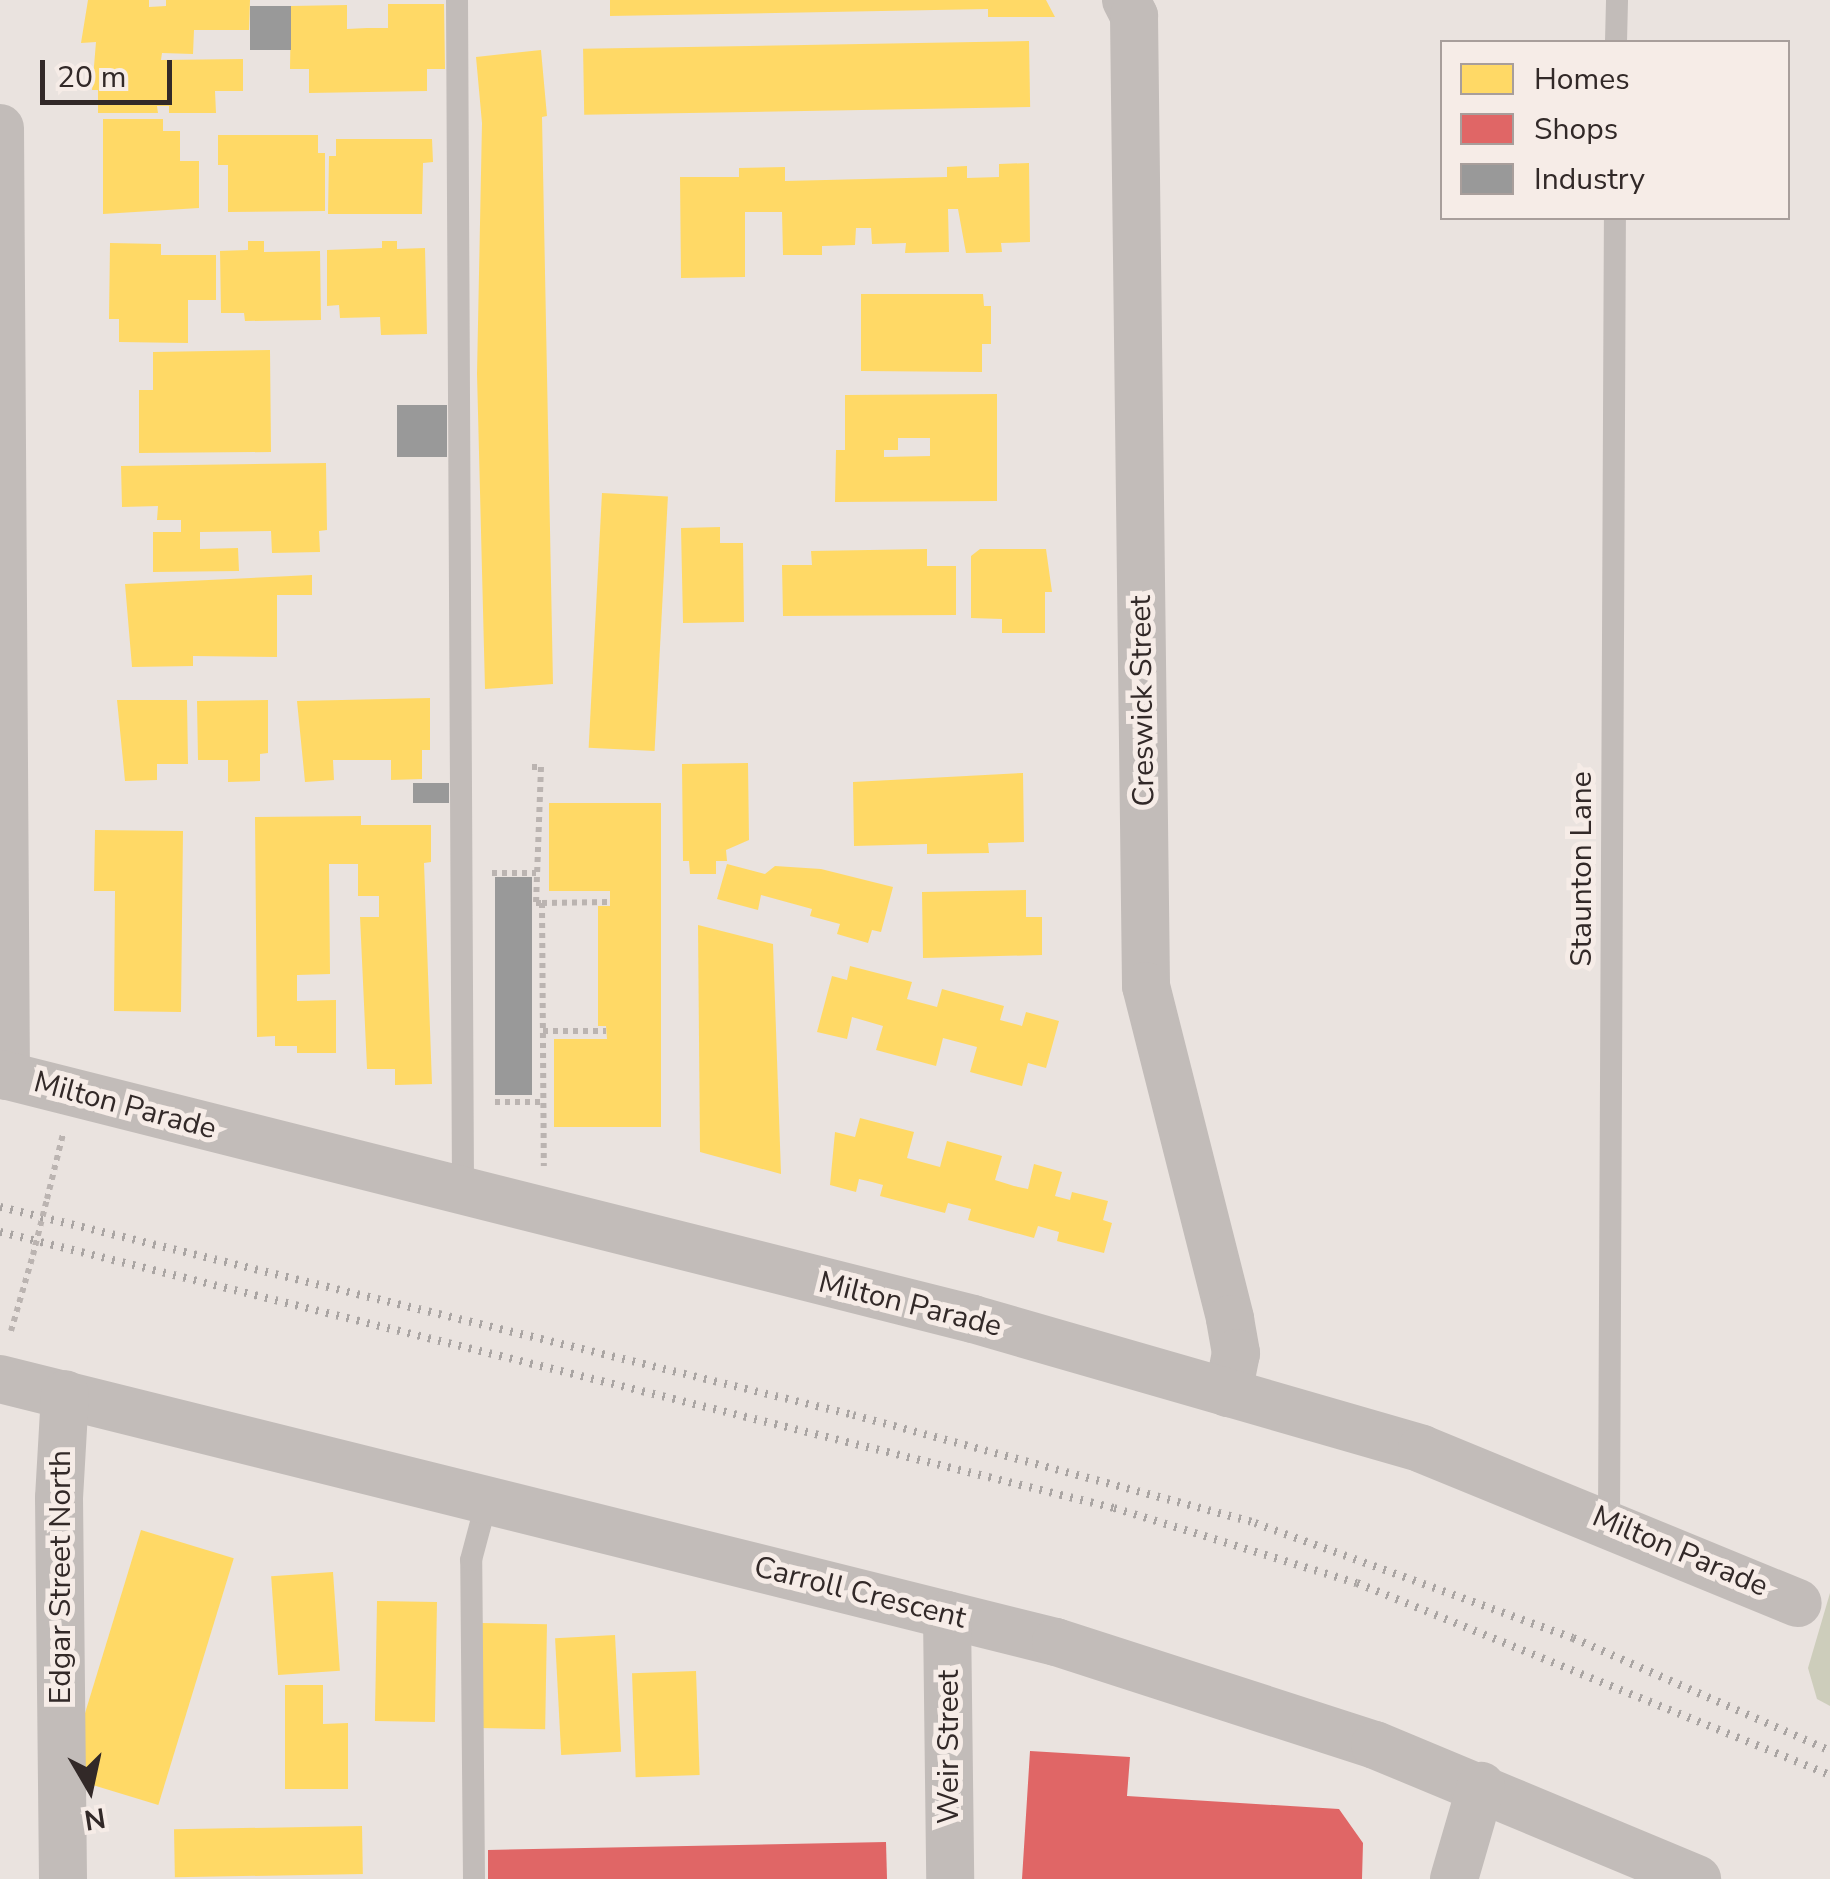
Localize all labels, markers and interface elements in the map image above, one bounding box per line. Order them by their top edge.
scale bar [45,40,178,102]
legend [1440,40,1790,220]
text: 20 m [57,57,126,98]
text: Homes [1534,59,1630,100]
text: Shops [1534,109,1618,150]
text: Industry [1534,159,1645,200]
street label: Creswick Street [1123,595,1163,807]
street label: Staunton Lane [1564,771,1600,967]
street label: Milton Parade [30,1064,220,1148]
street label: Milton Parade [815,1265,1005,1345]
street label: Edgar Street North [43,1450,79,1704]
street label: Milton Parade [1587,1499,1773,1605]
street label: Carroll Crescent [750,1549,970,1637]
street label: Weir Street [931,1670,967,1824]
north arrow [40,1739,140,1839]
text: N [81,1798,108,1839]

